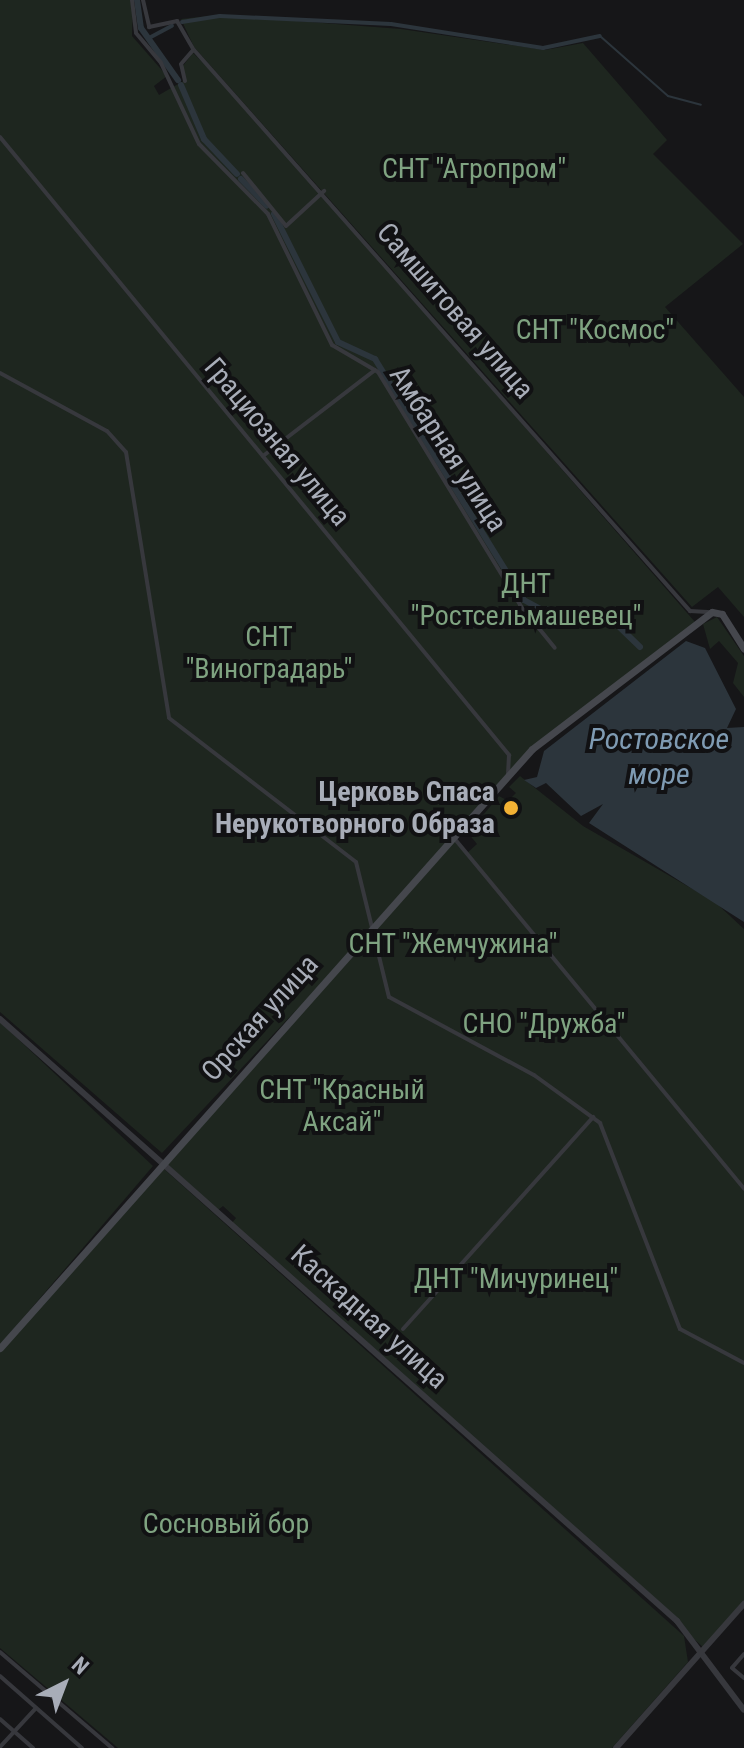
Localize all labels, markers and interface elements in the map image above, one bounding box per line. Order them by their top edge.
park label: СНТ "Агропром" [382,152,566,186]
street label: Самшитовая улица [370,216,540,406]
park label: СНТ "Космос" [515,313,675,347]
street label: Грациозная улица [197,351,357,533]
street label: Амбарная улица [382,360,514,538]
park label: ДНТ "Ростсельмашевец" [410,567,642,633]
park label: СНТ "Виноградарь" [185,620,353,686]
water label: Ростовское море [589,721,729,792]
place label: Церковь Спаса Нерукотворного Образа [215,775,495,841]
marker: Церковь Спаса Нерукотворного Образа [502,799,520,817]
park label: СНТ "Жемчужина" [348,927,558,961]
street label: Орская улица [195,948,325,1088]
park label: СНО "Дружба" [463,1007,625,1041]
park label: СНТ "Красный Аксай" [259,1073,425,1139]
street label: Каскадная улица [284,1238,454,1396]
park label: ДНТ "Мичуринец" [413,1262,619,1296]
park label: Сосновый бор [143,1507,309,1541]
north arrow [24,1644,104,1724]
text: N [67,1652,94,1680]

